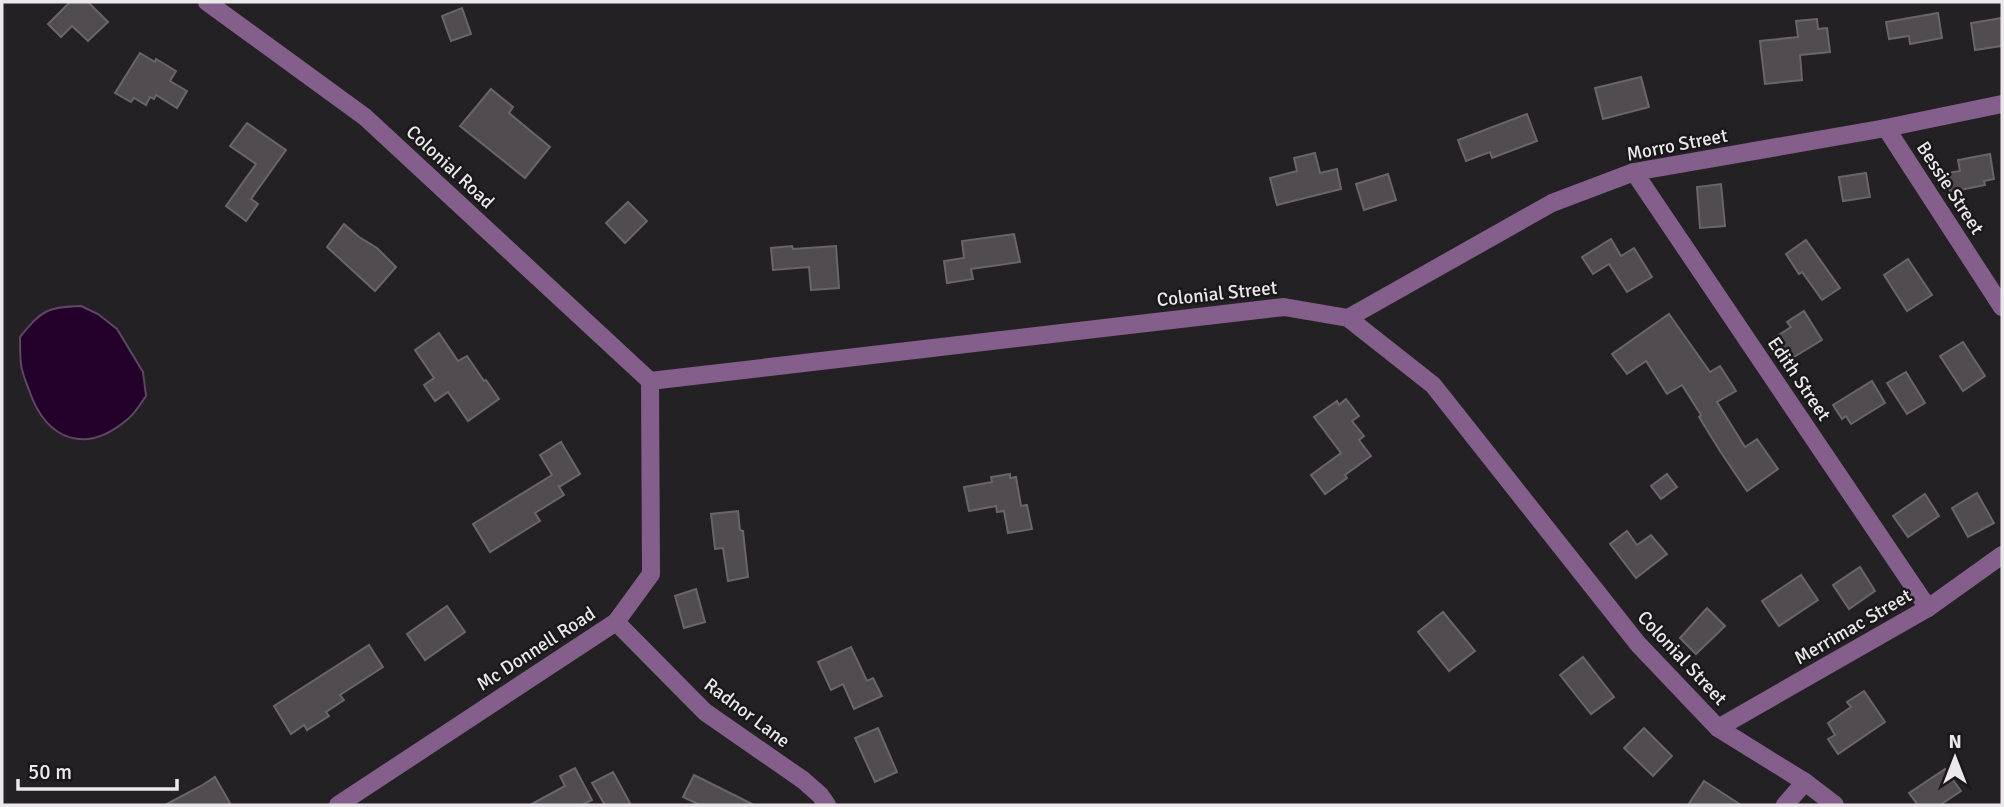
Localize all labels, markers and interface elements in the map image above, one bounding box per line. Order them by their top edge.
street label: Colonial Road [401,120,499,214]
street label: Morro Street [1624,123,1730,167]
street label: Bessie Street [1911,137,1989,239]
street label: Colonial Street [1156,276,1279,312]
street label: Edith Street [1762,332,1836,426]
street label: Merrimac Street [1790,584,1916,670]
street label: Mc Donnell Road [472,602,600,696]
street label: Colonial Street [1632,606,1732,711]
street label: Radnor Lane [699,673,795,753]
north arrow [1920,723,1990,793]
text: N [1948,730,1962,754]
scale bar [18,748,177,792]
text: 50 m [28,759,72,785]

